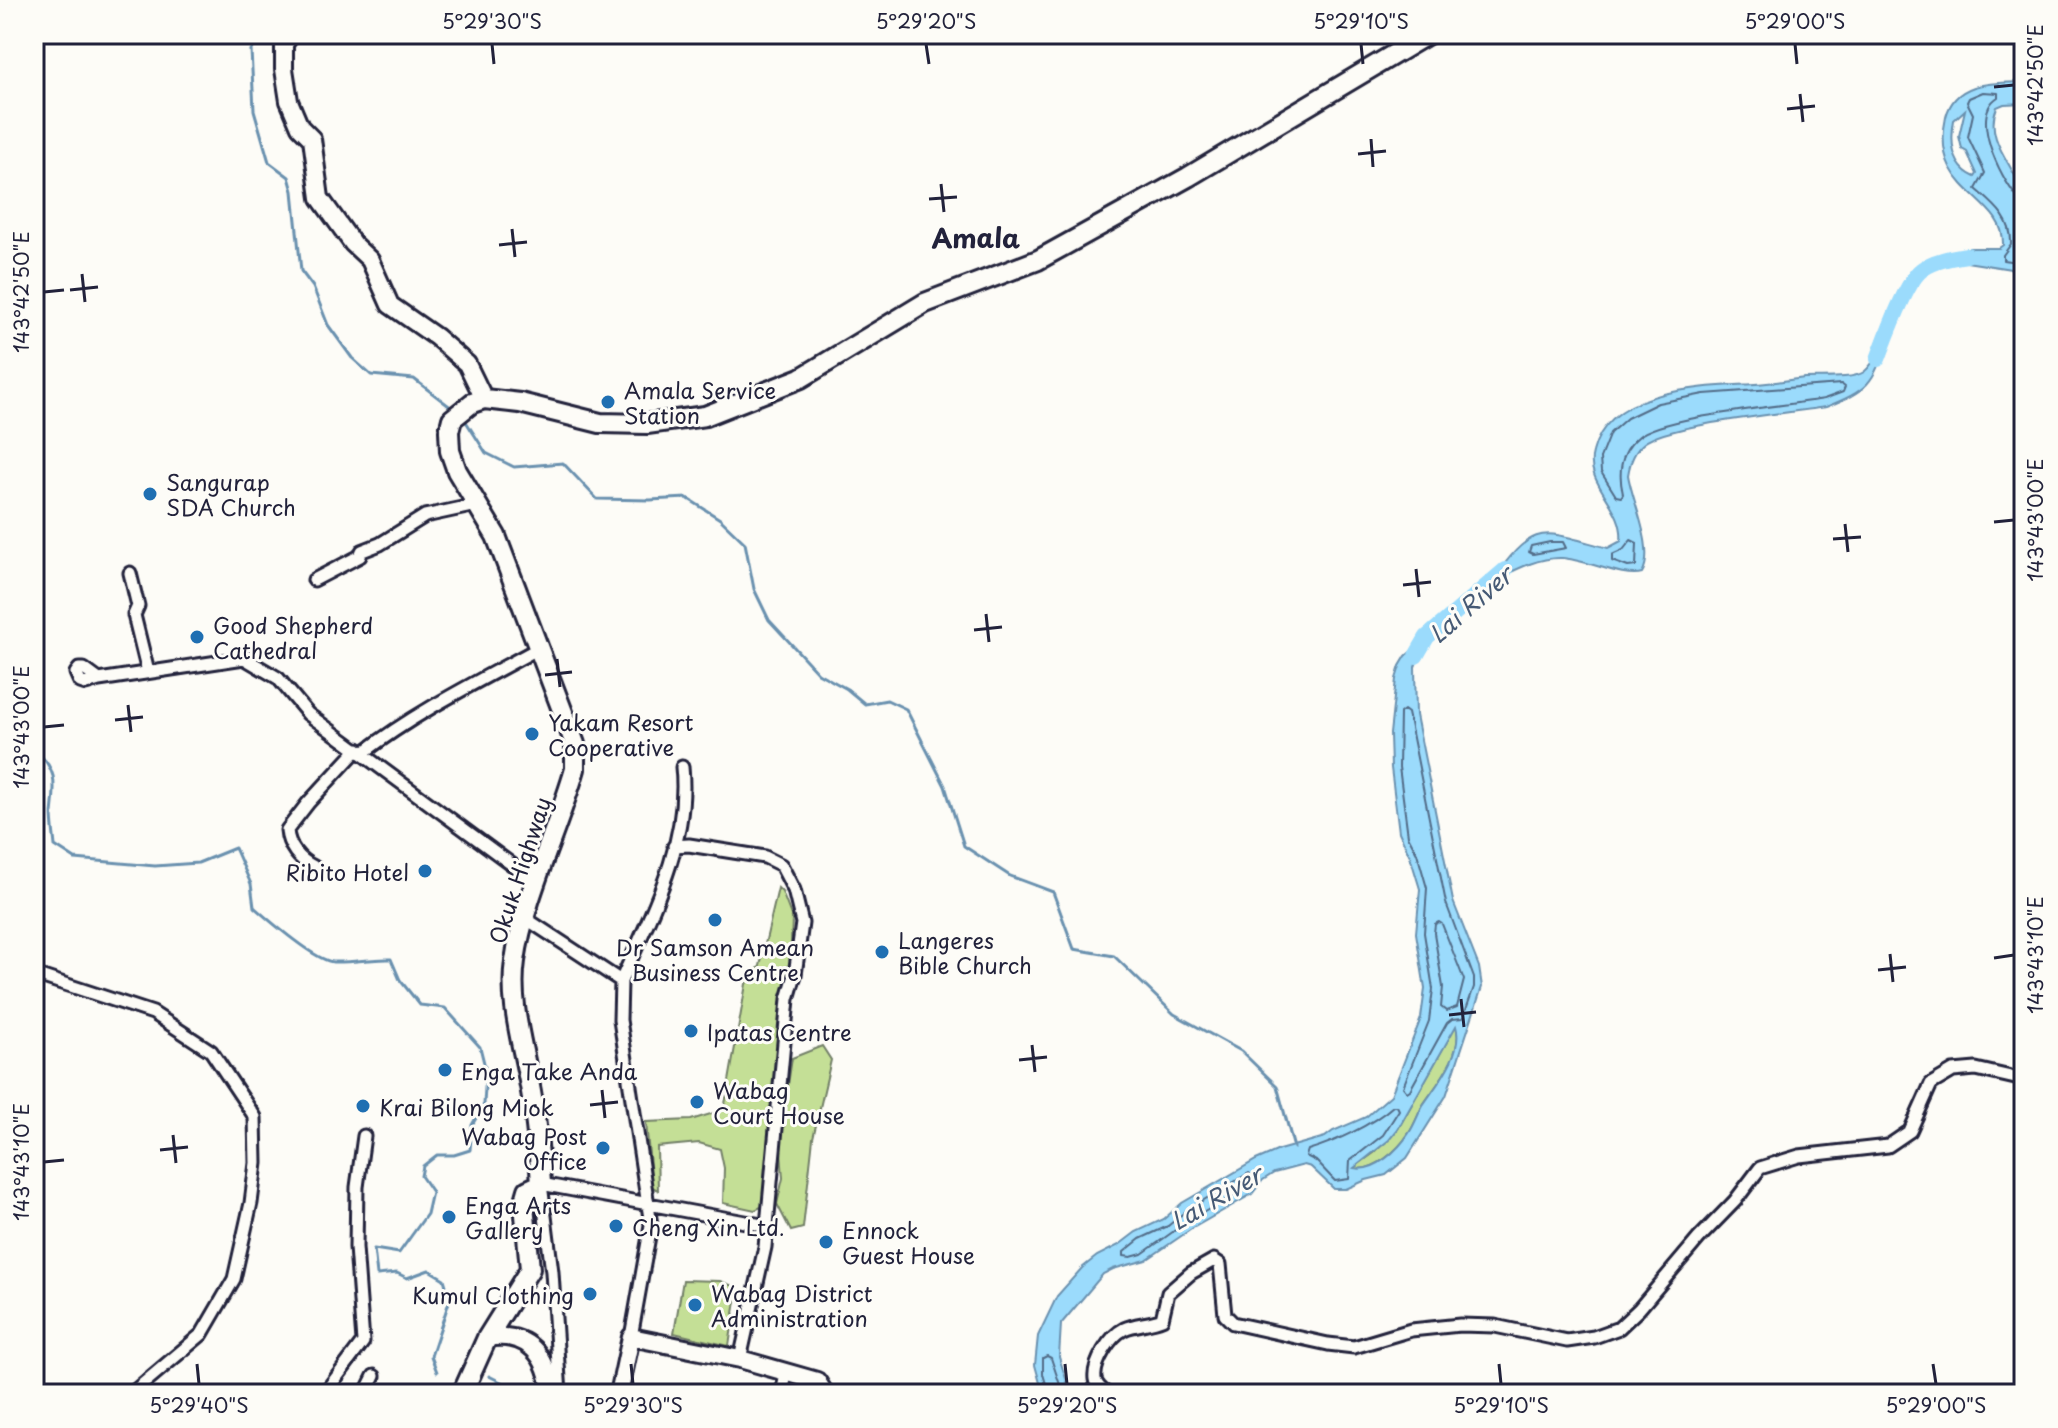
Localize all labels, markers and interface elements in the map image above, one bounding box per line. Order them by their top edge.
text: 5°29'30"S [442,6,542,36]
text: 5°29'20"S [876,6,976,36]
text: 5°29'10"S [1313,6,1409,36]
text: 5°29'00"S [1744,6,1846,36]
text: 143°42'50"E [2020,24,2050,146]
district label: Amala [932,218,1020,257]
text: 143°42'50"E [6,231,36,353]
place label: Amala Service Station [624,373,776,431]
marker: Amala Service Station [599,393,617,411]
text: 143°43'00"E [2020,458,2050,582]
place label: Sangurap SDA Church [166,465,296,523]
marker: Sangurap SDA Church [141,485,159,503]
water label: Lai River [1420,555,1522,651]
place label: Good Shepherd Cathedral [213,608,373,666]
marker: Good Shepherd Cathedral [188,628,206,646]
text: 143°43'00"E [6,665,36,789]
place label: Yakam Resort Cooperative [548,705,693,763]
marker: Yakam Resort Cooperative [523,725,541,743]
street label: Okuk Highway [480,792,558,948]
place label: Ribito Hotel [285,855,409,888]
marker: Ribito Hotel [416,862,434,880]
text: 143°43'10"E [2020,896,2050,1014]
marker: Dr Samson Amean Business Centre [706,911,724,929]
place label: Langeres Bible Church [898,923,1032,981]
place label: Dr Samson Amean Business Centre [616,930,814,988]
marker: Langeres Bible Church [873,943,891,961]
place label: Ipatas Centre [707,1015,852,1048]
marker: Ipatas Centre [682,1022,700,1040]
place label: Enga Take Anda [461,1054,638,1087]
marker: Enga Take Anda [436,1061,454,1079]
place label: Wabag Court House [713,1073,845,1131]
place label: Krai Bilong Miok [379,1090,554,1123]
marker: Wabag Court House [688,1093,706,1111]
marker: Krai Bilong Miok [354,1097,372,1115]
text: 143°43'10"E [6,1103,36,1221]
place label: Wabag Post Office [461,1119,587,1177]
marker: Wabag Post Office [594,1139,612,1157]
water label: Lai River [1163,1155,1272,1238]
place label: Enga Arts Gallery [465,1188,571,1246]
marker: Enga Arts Gallery [440,1208,458,1226]
place label: Cheng Xin Ltd. [632,1210,785,1243]
place label: Ennock Guest House [842,1213,975,1271]
marker: Cheng Xin Ltd. [607,1217,625,1235]
marker: Ennock Guest House [817,1233,835,1251]
place label: Wabag District Administration [711,1276,873,1334]
place label: Kumul Clothing [412,1278,574,1311]
marker: Kumul Clothing [581,1285,599,1303]
marker: Wabag District Administration [686,1296,704,1314]
text: 5°29'40"S [149,1390,249,1420]
text: 5°29'30"S [583,1390,683,1420]
text: 5°29'20"S [1017,1390,1117,1420]
text: 5°29'10"S [1453,1390,1549,1420]
text: 5°29'00"S [1885,1390,1987,1420]

